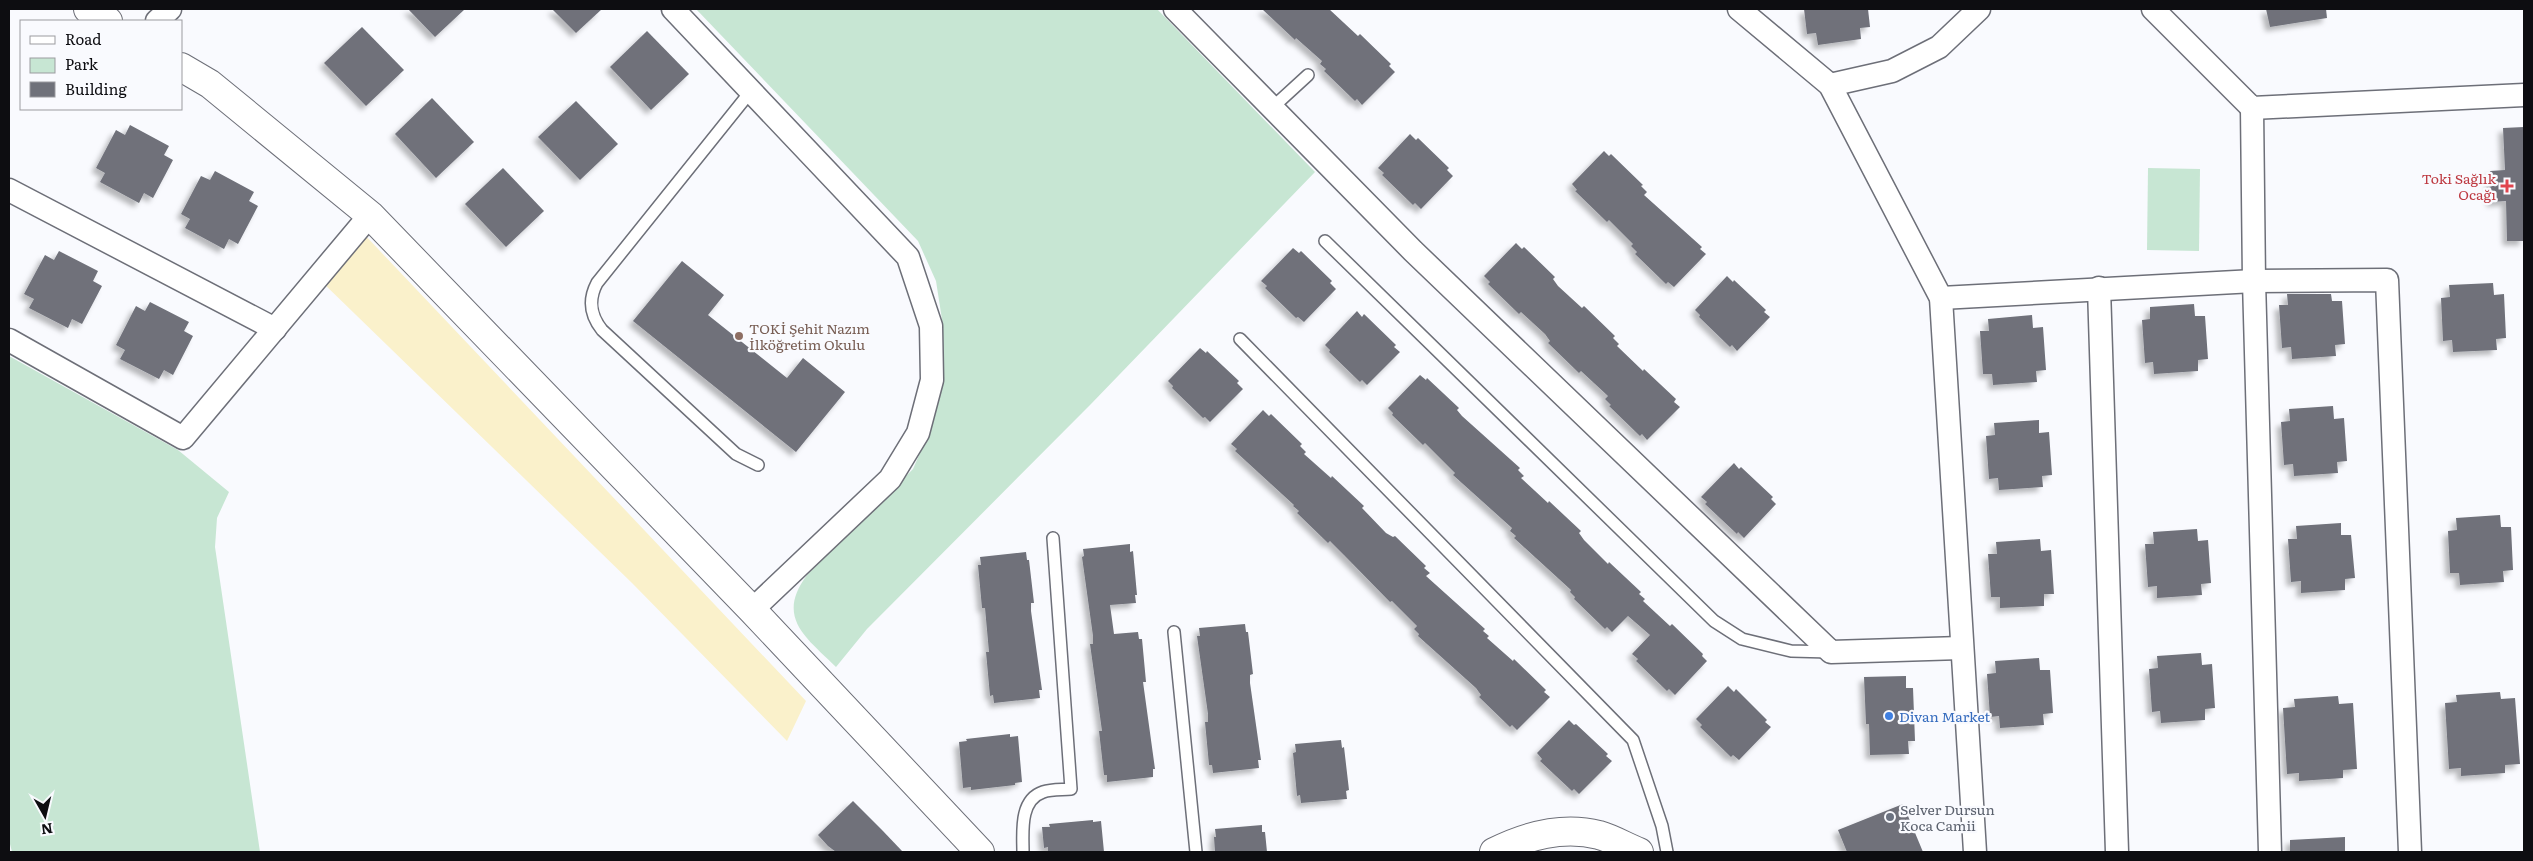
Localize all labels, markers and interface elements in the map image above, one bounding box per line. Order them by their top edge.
legend [20,20,182,110]
text: Road [65,27,101,50]
text: Park [65,52,99,75]
text: Building [65,77,127,100]
place label: Toki Sağlık Ocağı [2421,168,2496,204]
marker: Toki Sağlık Ocağı [2500,179,2514,193]
place label: TOKİ Şehit Nazım İlköğretim Okulu [749,318,870,354]
marker: TOKİ Şehit Nazım İlköğretim Okulu [733,330,745,342]
place label: Divan Market [1899,706,1990,726]
marker: Divan Market [1883,710,1895,722]
north arrow [20,791,70,841]
place label: Selver Dursun Koca Camii [1900,799,1995,835]
marker: Selver Dursun Koca Camii [1884,811,1896,823]
text: N [39,819,54,841]

